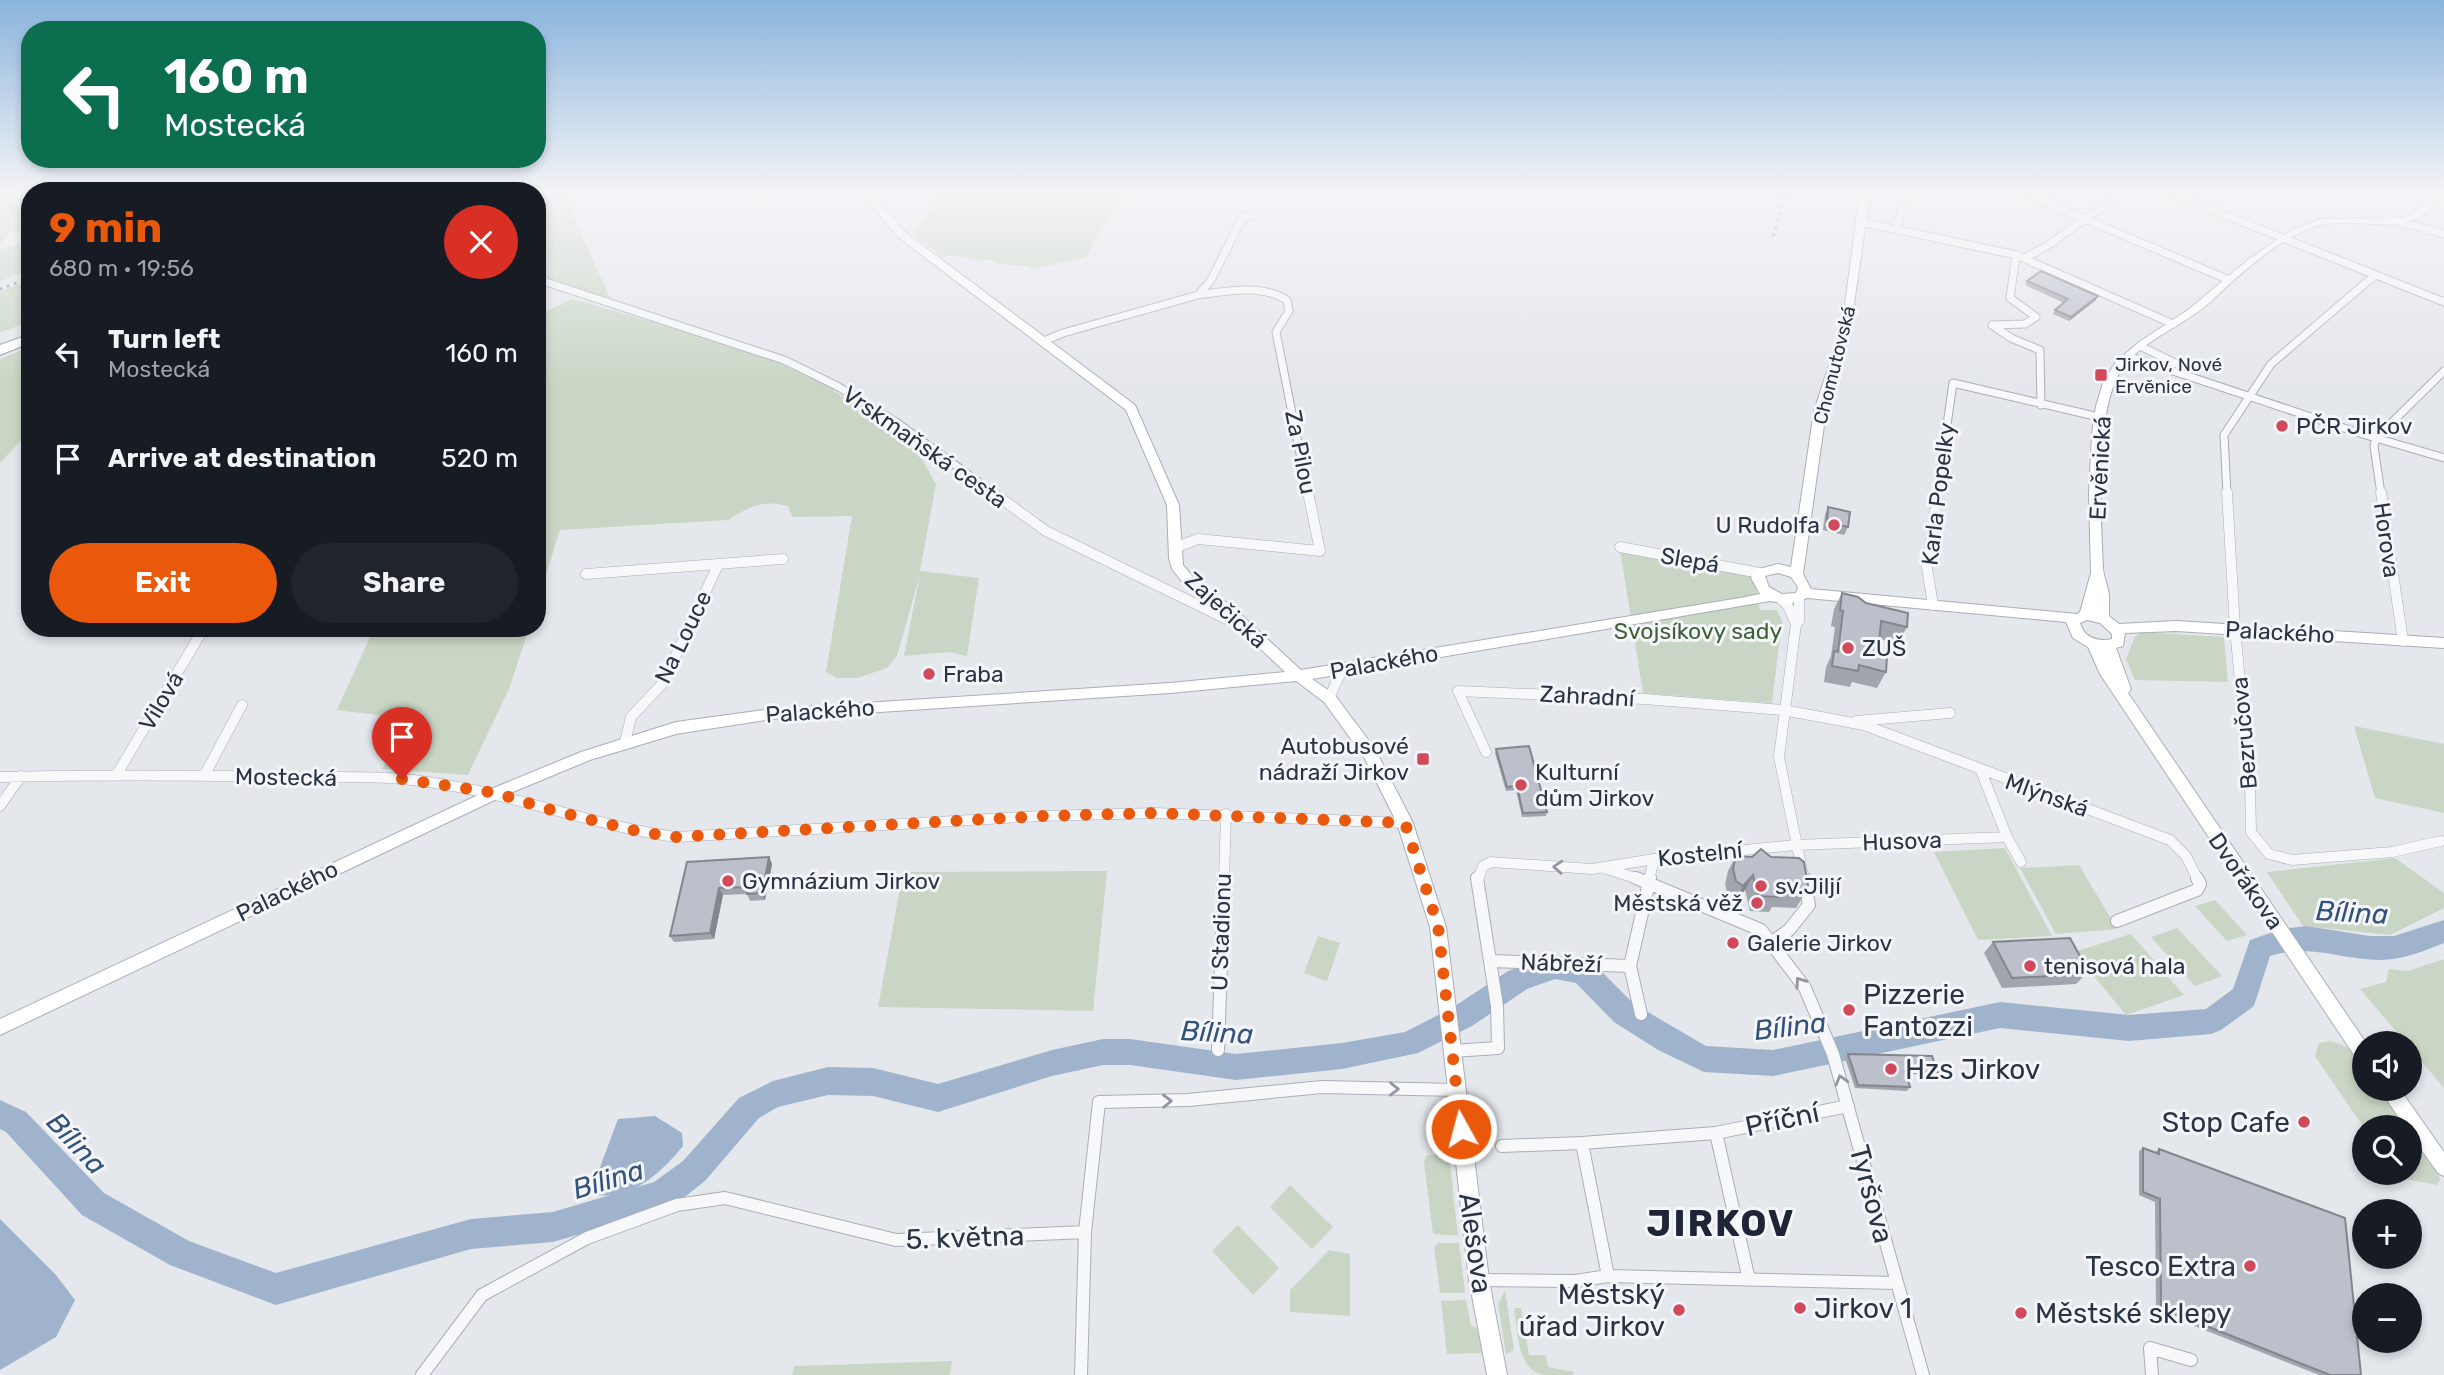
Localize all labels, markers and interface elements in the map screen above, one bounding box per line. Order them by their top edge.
text: 160 m [164,47,309,105]
icon: left [49,49,140,140]
text: Mostecká [164,106,306,144]
text: 9 min [49,203,162,253]
button: close [444,205,518,279]
text: 680 m · 19:56 [49,254,194,282]
street label: Chomutovská [1809,303,1860,427]
text: Turn left [108,324,220,355]
icon: left [49,335,87,373]
text: 160 m [445,338,518,369]
place label: Jirkov, Nové Ervěnice [2115,353,2222,398]
text: Mostecká [108,355,210,383]
marker: Jirkov, Nové Ervěnice [2093,367,2109,383]
street label: Vrskmaňská cesta [837,380,1013,514]
street label: Za Pilou [1279,408,1323,496]
place label: PČR Jirkov [2296,412,2413,440]
street label: Ervěnická [2083,415,2117,521]
marker: PČR Jirkov [2274,418,2290,434]
street label: Karla Popelky [1915,421,1961,567]
icon: arrive [49,440,87,478]
text: Arrive at destination [108,443,376,474]
text: 520 m [441,443,518,474]
street label: Horova [2368,500,2406,580]
place label: U Rudolfa [1715,511,1820,539]
marker: U Rudolfa [1826,517,1842,533]
street label: Slepá [1658,541,1722,579]
button: Exit [49,543,277,623]
button: Share [291,543,518,623]
street label: Zaječická [1179,566,1273,654]
street label: Na Louce [649,586,717,688]
street label: Palackého [2225,615,2335,649]
park label: Svojsíkovy sady [1614,617,1782,645]
place label: ZUŠ [1862,634,1906,662]
street label: Palackého [1328,639,1440,685]
marker: ZUŠ [1840,640,1856,656]
place label: Fraba [943,660,1004,688]
street label: Vilová [133,666,189,736]
marker: Fraba [921,666,937,682]
street label: Bezručova [2225,676,2263,790]
street label: Zahradní [1539,680,1637,713]
street label: Palackého [764,693,876,729]
pin [372,707,432,779]
icon: arrive [383,718,421,756]
place label: Autobusové nádraží Jirkov [1259,732,1409,786]
marker: Autobusové nádraží Jirkov [1415,751,1431,767]
place label: Kulturní dům Jirkov [1535,758,1655,812]
street label: Mostecká [235,762,337,792]
street label: Mlýnská [2002,767,2092,823]
marker: Kulturní dům Jirkov [1513,777,1529,793]
street label: Husova [1862,826,1942,856]
street label: Dvořákova [2203,827,2289,935]
street label: Kostelní [1656,835,1745,872]
street label: Palackého [232,854,342,928]
one-way arrow [1552,860,1563,875]
place label: Gymnázium Jirkov [742,867,941,895]
place label: sv.Jiljí [1775,872,1842,900]
marker: Gymnázium Jirkov [720,873,736,889]
street label: U Stadionu [1205,873,1237,991]
marker: sv.Jiljí [1753,878,1769,894]
place label: Městská věž [1613,889,1743,917]
water label: Bílina [2315,894,2389,931]
marker: Městská věž [1749,895,1765,911]
place label: Galerie Jirkov [1747,929,1893,957]
marker: Galerie Jirkov [1725,935,1741,951]
street label: Nábřeží [1520,948,1603,978]
place label: tenisová hala [2044,952,2185,980]
marker: tenisová hala [2022,958,2038,974]
one-way arrow [1796,977,1808,990]
place label: Pizzerie Fantozzi [1863,978,1973,1043]
marker: Pizzerie Fantozzi [1841,1002,1857,1018]
water label: Bílina [1752,1006,1828,1047]
water label: Bílina [1180,1014,1254,1051]
map controls [2352,1031,2422,1353]
button: sound [2352,1031,2422,1101]
place label: Hzs Jirkov [1905,1053,2040,1086]
marker: Hzs Jirkov [1883,1061,1899,1077]
one-way arrow [1834,1074,1849,1086]
one-way arrow [1389,1081,1400,1096]
position arrow [1424,1092,1498,1166]
one-way arrow [1162,1093,1173,1108]
street label: Příční [1742,1095,1823,1143]
water label: Bílina [40,1106,113,1181]
place label: Stop Cafe [2162,1106,2290,1139]
marker: Stop Cafe [2296,1114,2312,1130]
button: search [2352,1115,2422,1185]
street label: Tyršova [1843,1141,1900,1247]
water label: Bílina [569,1153,648,1206]
street label: Alešova [1452,1191,1499,1296]
button: + [2352,1199,2422,1269]
district label: JIRKOV [1647,1201,1795,1245]
street label: 5. května [905,1219,1025,1256]
place label: Tesco Extra [2085,1250,2236,1283]
marker: Tesco Extra [2242,1258,2258,1274]
place label: Městský úřad Jirkov [1519,1278,1665,1343]
button: − [2352,1283,2422,1353]
place label: Jirkov 1 [1814,1292,1912,1325]
place label: Městské sklepy [2035,1297,2232,1330]
marker: Jirkov 1 [1792,1300,1808,1316]
marker: Městský úřad Jirkov [1671,1302,1687,1318]
marker: Městské sklepy [2013,1305,2029,1321]

